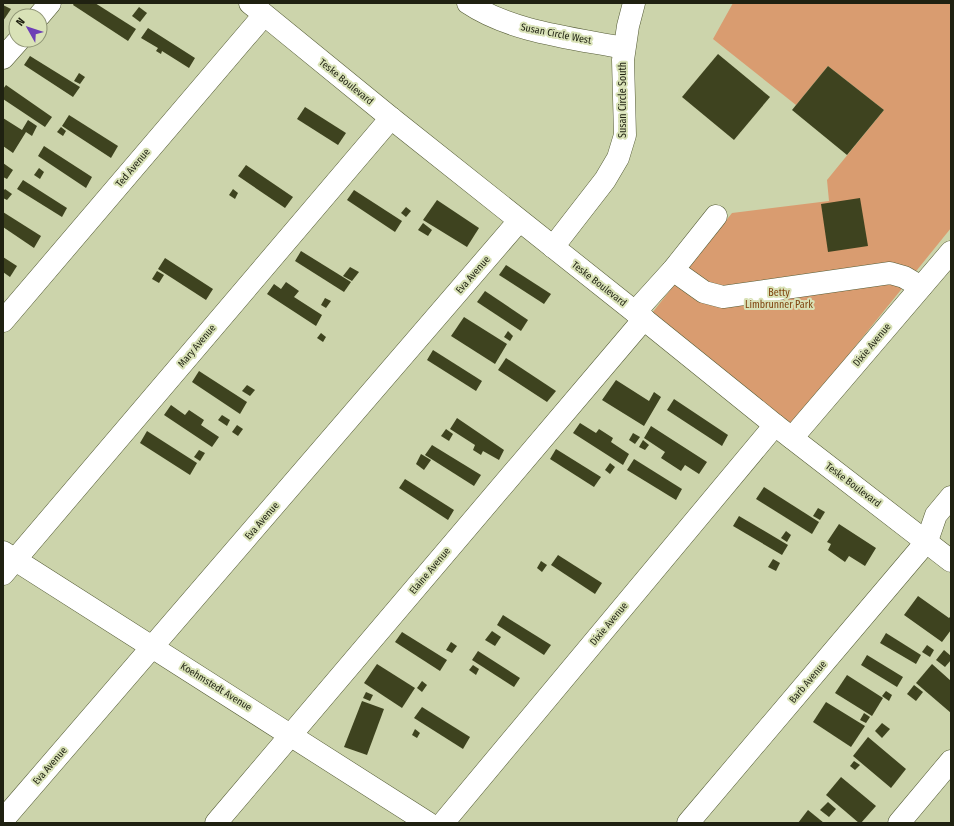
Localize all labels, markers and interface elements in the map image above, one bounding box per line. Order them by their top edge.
north arrow [8,8,48,48]
text: N [13,15,28,29]
street label: Susan Circle West [520,21,593,47]
street label: Teske Boulevard [316,56,376,108]
street label: Susan Circle South [617,62,629,138]
street label: Ted Avenue [113,146,153,190]
street label: Eva Avenue [453,254,493,296]
street label: Teske Boulevard [569,259,629,309]
park label: Betty Limbrunner Park [745,287,813,311]
street label: Dixie Avenue [851,321,894,369]
street label: Mary Avenue [176,322,218,370]
street label: Teske Boulevard [823,460,883,510]
street label: Eva Avenue [242,500,282,542]
street label: Elaine Avenue [407,545,453,597]
street label: Dixie Avenue [588,600,631,648]
street label: Barb Avenue [787,658,829,706]
street label: Koehmstedt Avenue [178,660,254,714]
street label: Eva Avenue [30,745,70,787]

